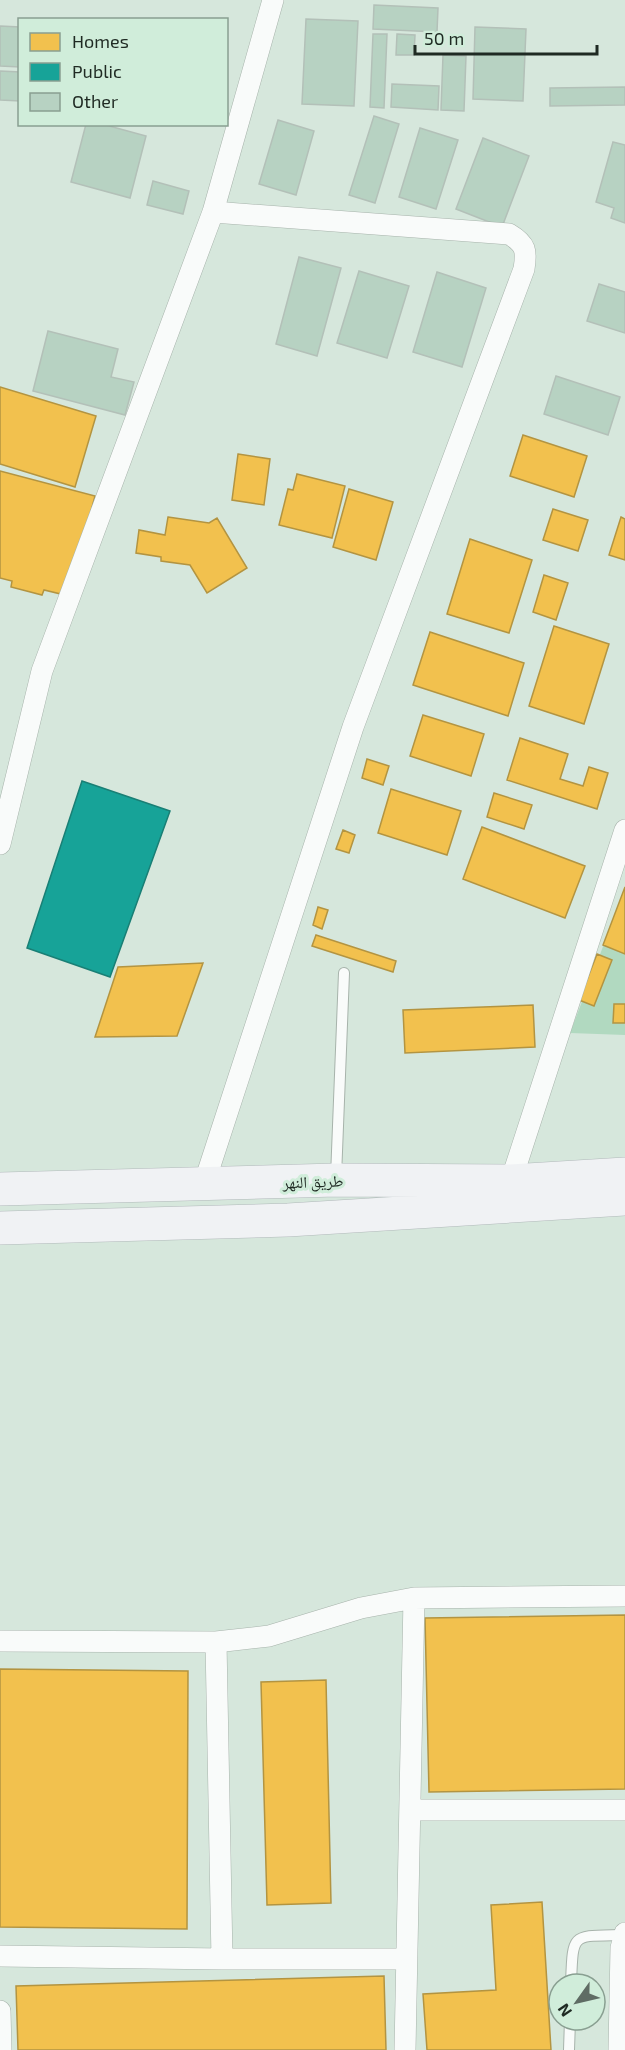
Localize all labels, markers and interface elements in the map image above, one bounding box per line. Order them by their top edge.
legend [18,18,228,126]
scale bar [415,18,596,56]
text: 50 m [424,27,464,49]
text: Homes [72,30,129,52]
text: Public [72,60,122,82]
text: Other [72,90,118,112]
street label: طريق النهر [281,1170,344,1194]
north arrow [547,1972,607,2032]
text: N [553,2001,575,2021]

